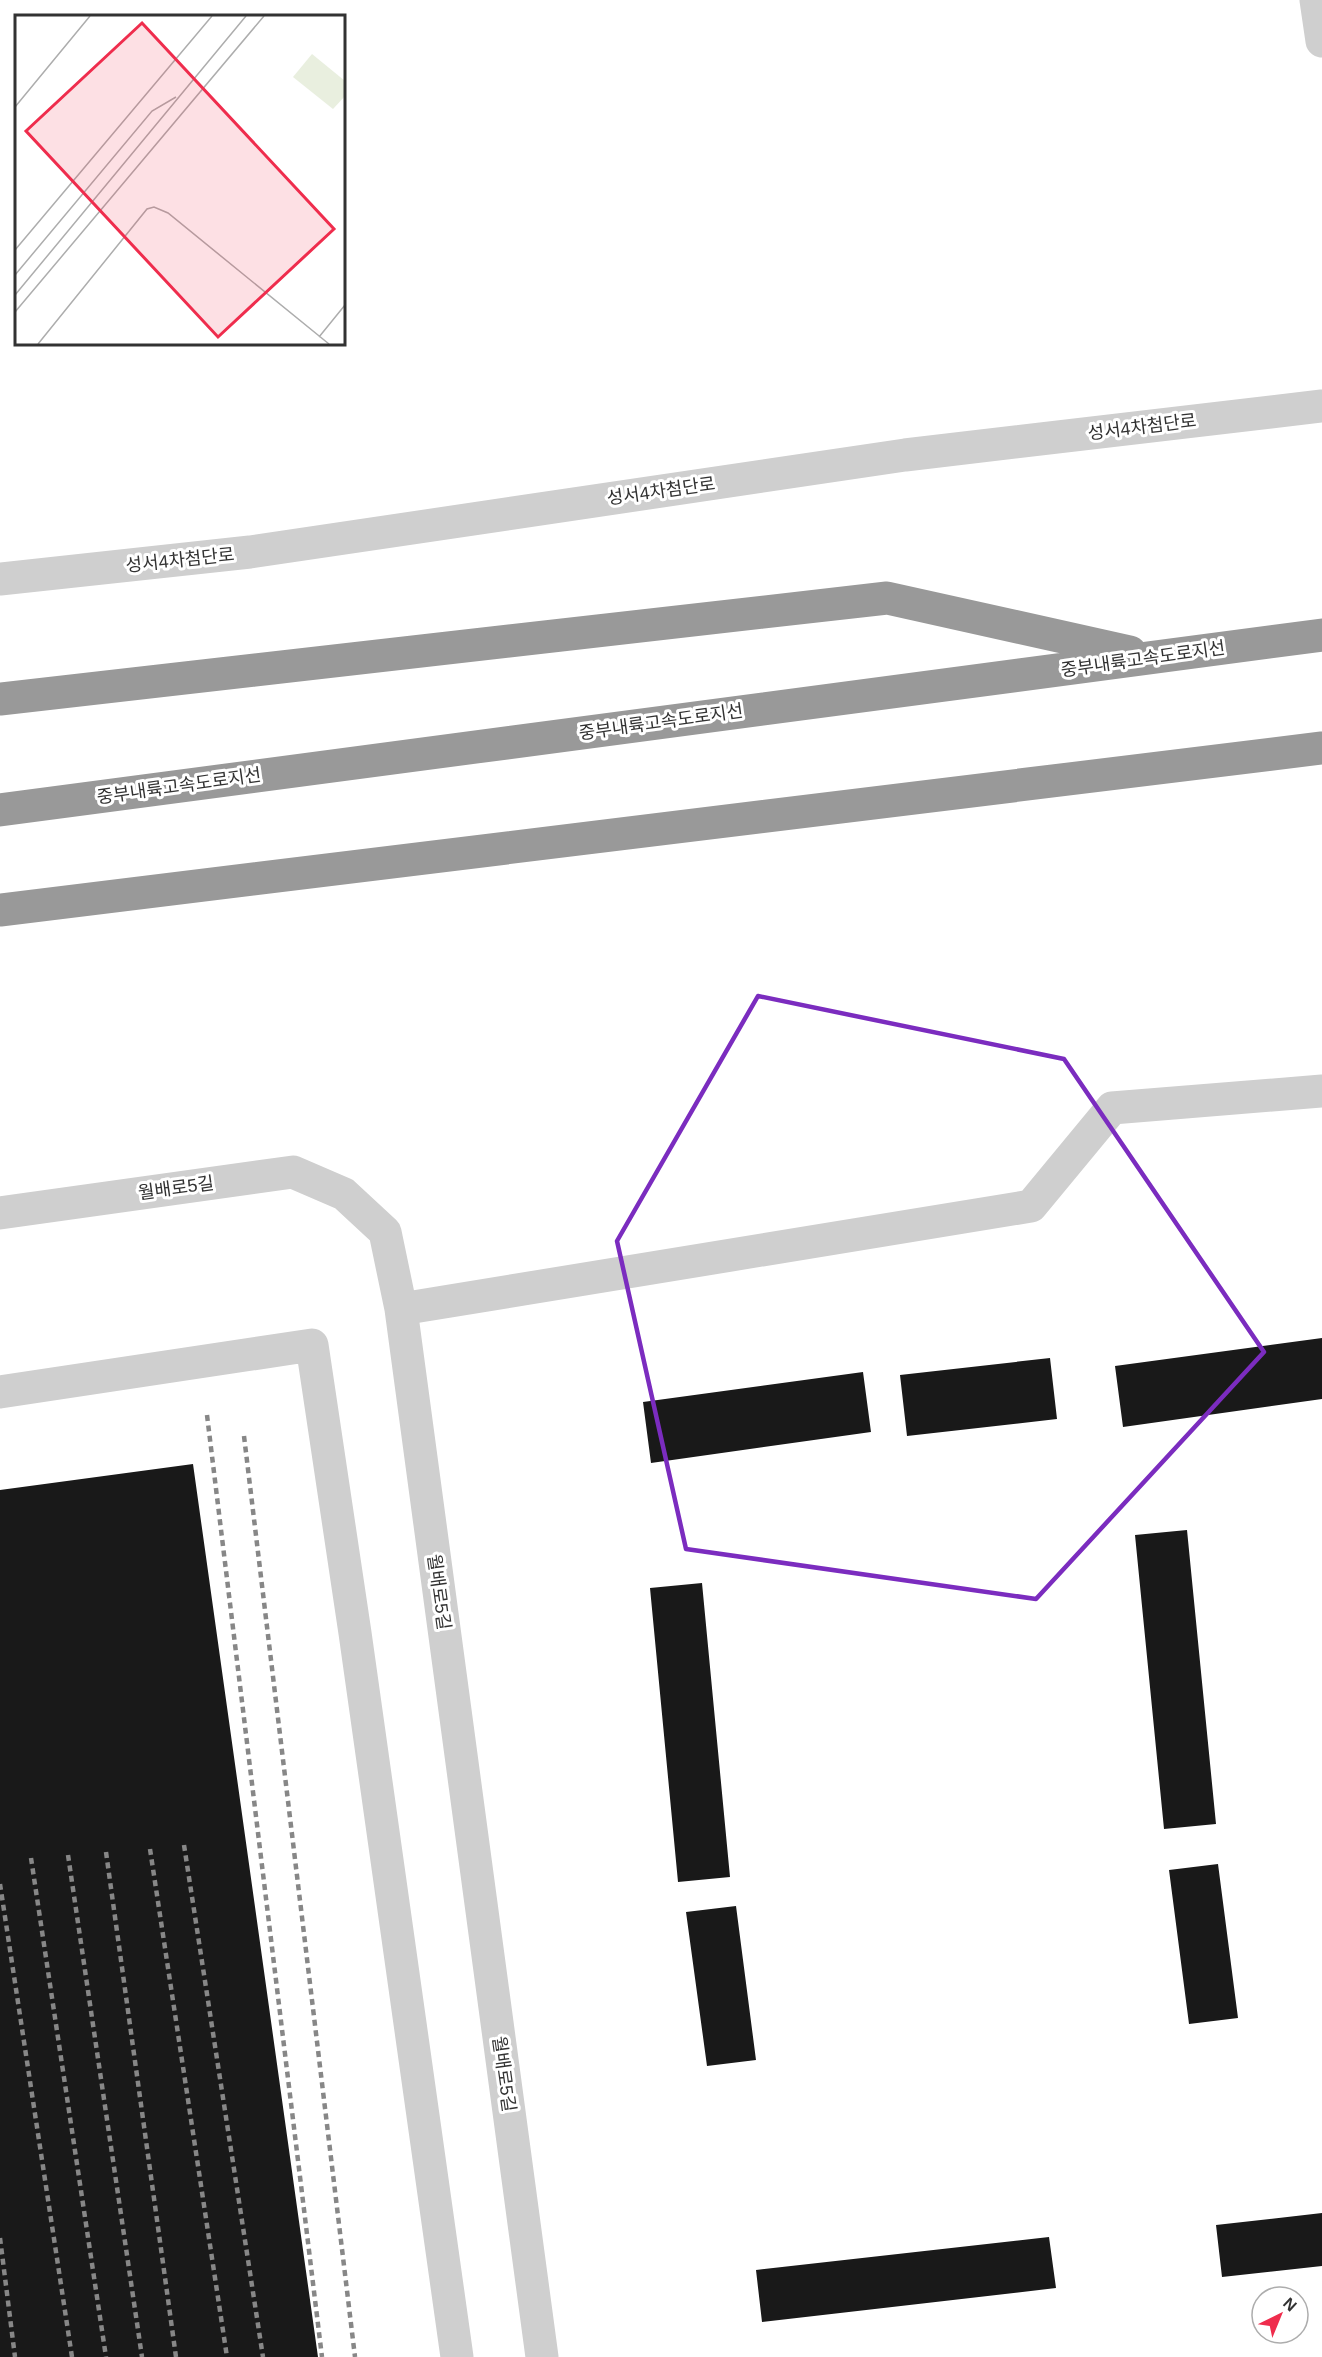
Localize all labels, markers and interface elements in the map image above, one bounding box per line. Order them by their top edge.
inset map [15,15,345,345]
street label: 성서4차첨단로 [1087,410,1197,444]
street label: 성서4차첨단로 [605,473,717,509]
street label: 성서4차첨단로 [125,544,235,576]
street label: 중부내륙고속도로지선 [1060,638,1226,680]
street label: 중부내륙고속도로지선 [578,701,744,743]
street label: 중부내륙고속도로지선 [96,765,262,807]
street label: 월배로5길 [137,1173,215,1203]
street label: 월배로5길 [424,1553,454,1631]
street label: 월배로5길 [489,2035,519,2113]
north arrow [1250,2285,1310,2345]
text: N [1280,2294,1300,2315]

